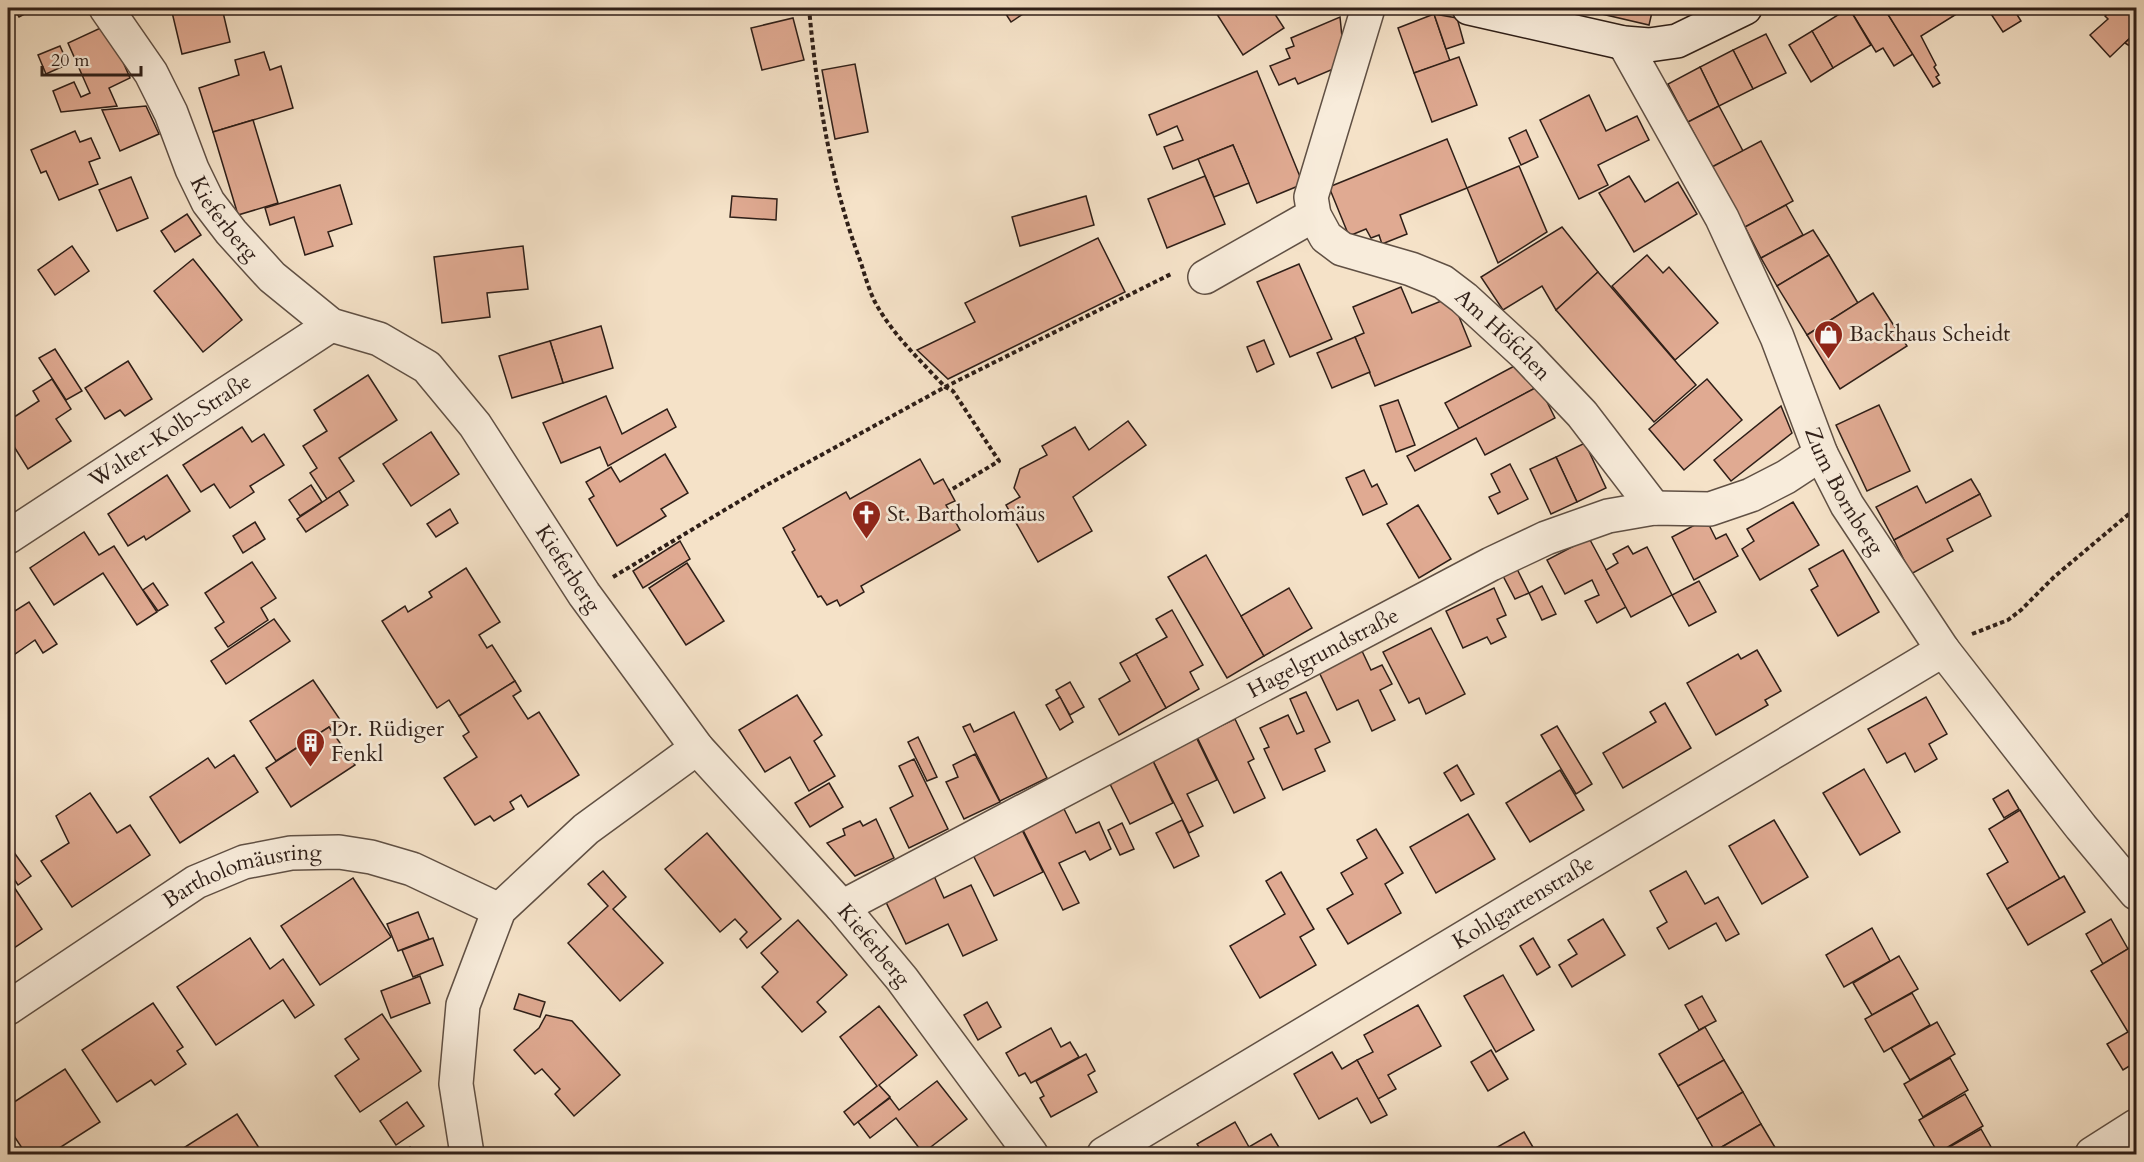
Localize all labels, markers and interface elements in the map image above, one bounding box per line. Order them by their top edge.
scale bar [42,39,141,77]
text: 20 m [51,48,90,73]
street label: Kieferberg [183,171,266,268]
street label: Am Höfchen [1448,282,1558,388]
shop icon: Backhaus Scheidt [1812,318,1844,360]
place label: Backhaus Scheidt [1849,319,2010,349]
street label: Walter-Kolb-Straße [82,366,257,495]
street label: Zum Bornberg [1797,423,1891,561]
church icon: St. Bartholomäus [850,498,882,540]
place label: St. Bartholomäus [887,499,1045,529]
street label: Kieferberg [528,519,608,619]
street label: Hagelgrundstraße [1242,600,1404,705]
place label: Dr. Rüdiger Fenkl [331,714,445,769]
building icon: Dr. Rüdiger Fenkl [294,726,326,768]
street label: Bartholomäusring [157,837,323,915]
street label: Kohlgartenstraße [1447,848,1600,956]
street label: Kieferberg [831,897,918,994]

